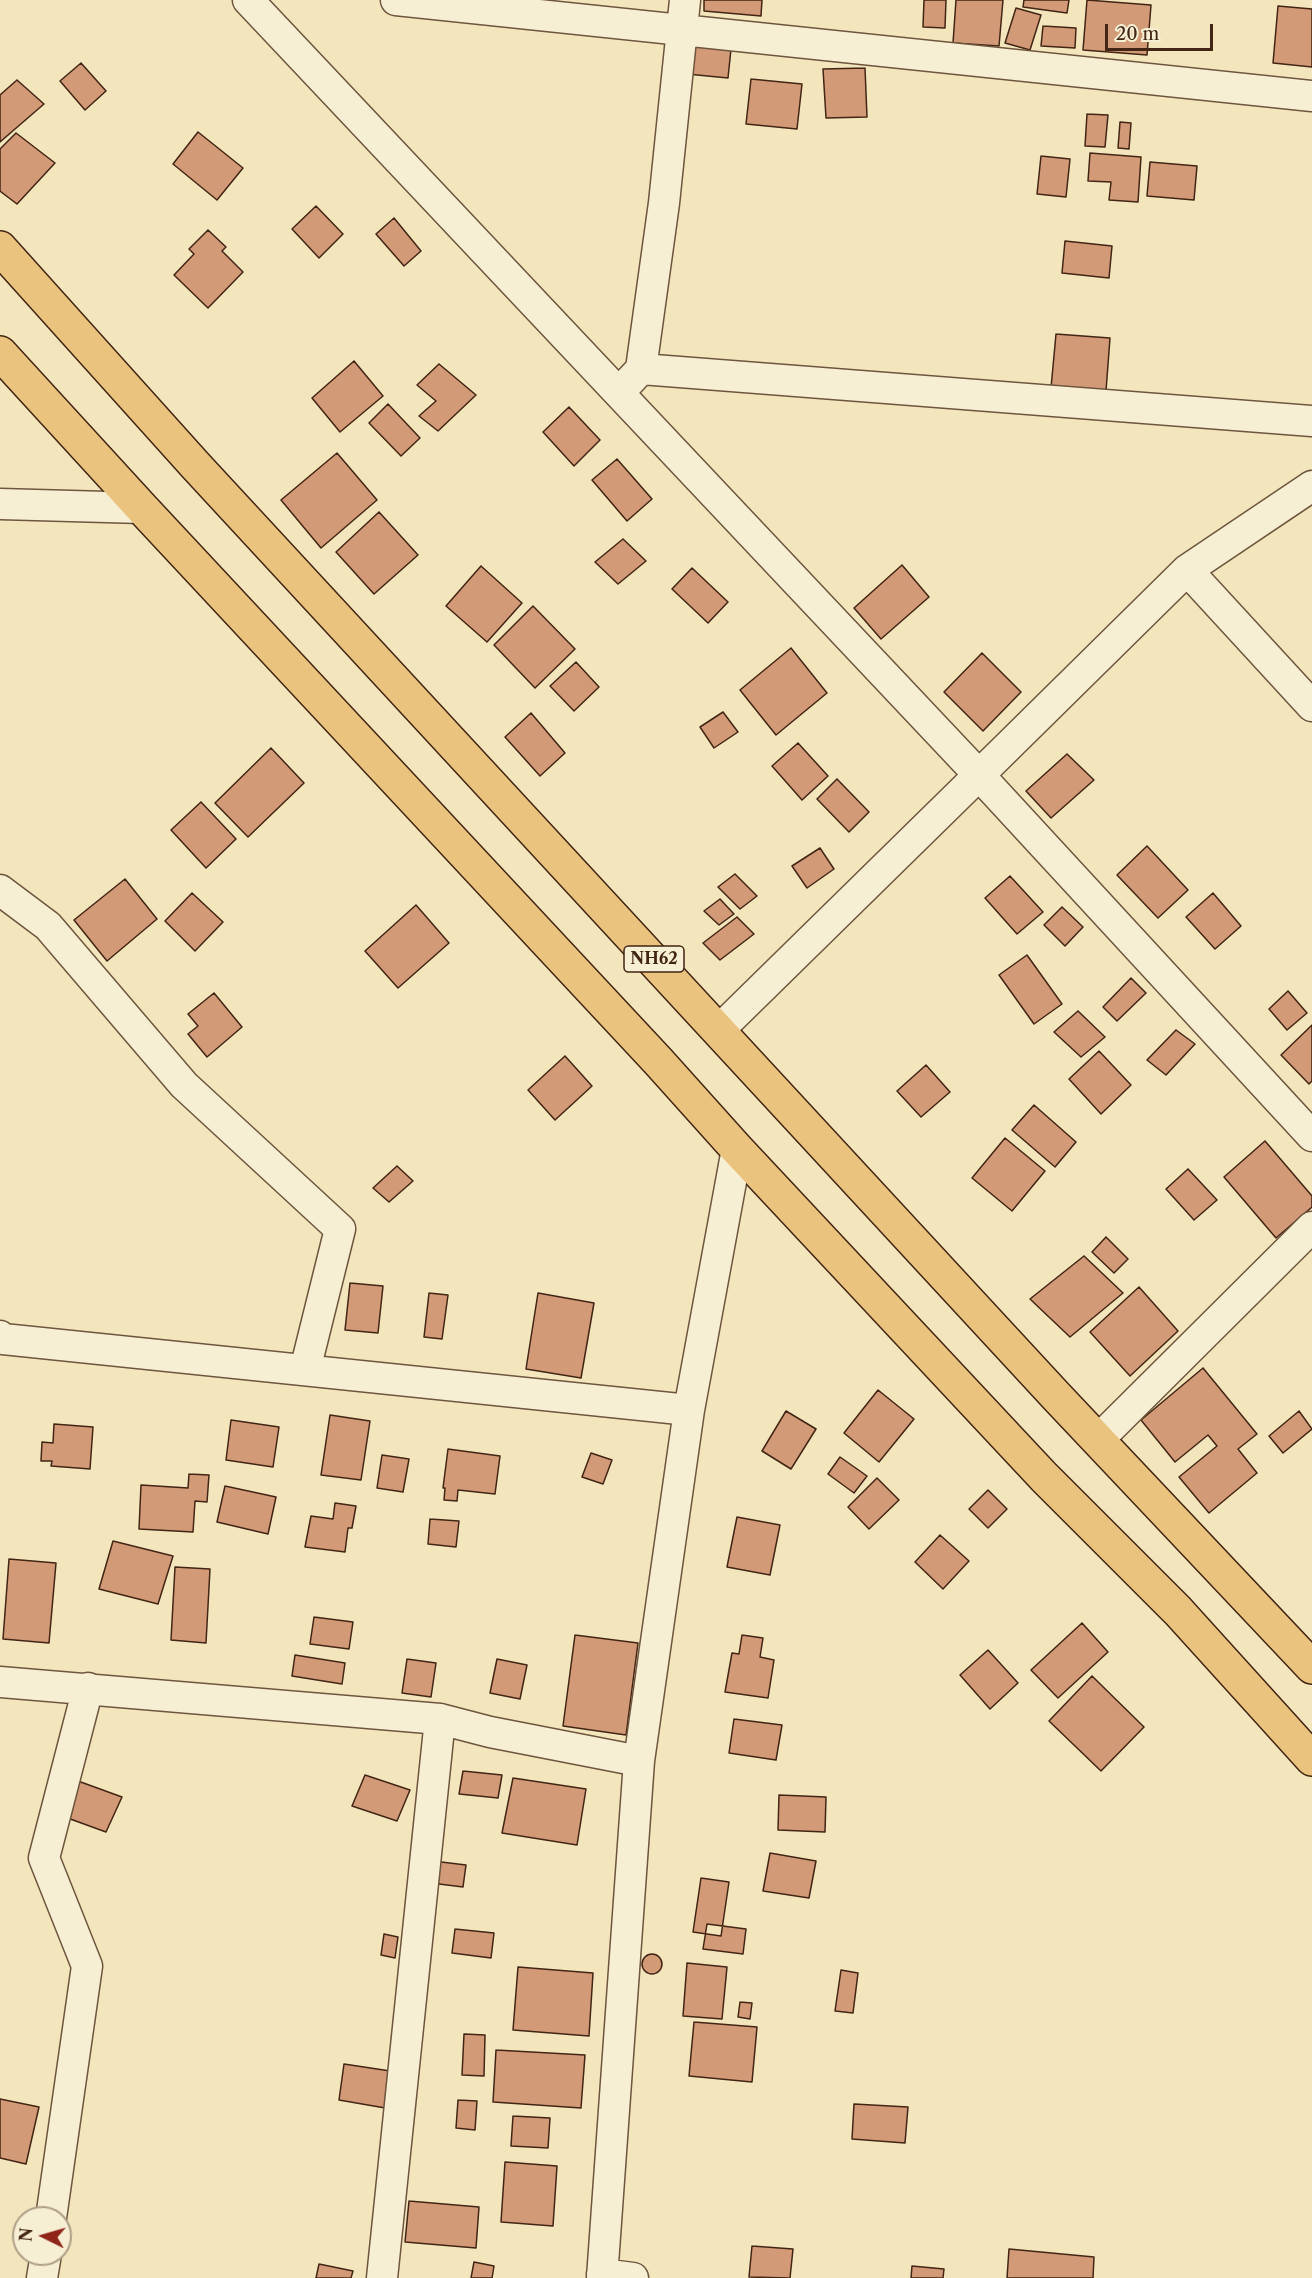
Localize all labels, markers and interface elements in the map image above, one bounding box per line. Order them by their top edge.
scale bar [1108,12,1216,50]
text: 20 m [1116,23,1159,45]
road number: NH62 [624,946,684,972]
north arrow [12,2206,72,2266]
text: N [15,2227,37,2242]

